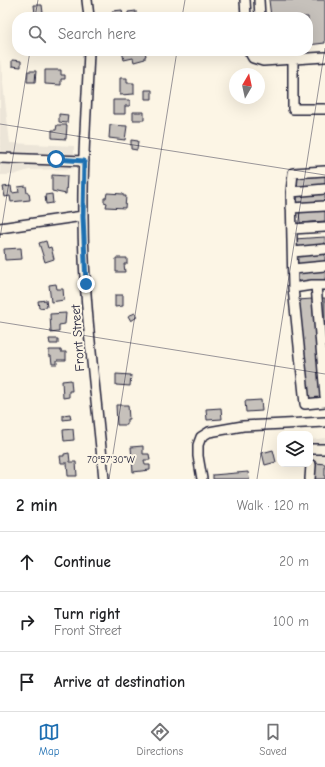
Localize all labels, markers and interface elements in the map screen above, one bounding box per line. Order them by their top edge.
search box [12,12,313,56]
icon: search [26,23,48,45]
text: Search here [58,25,136,43]
north arrow [229,68,265,104]
route start [47,150,65,168]
route end [77,275,95,293]
street label: Front Street [68,303,87,372]
map controls [277,431,313,467]
button: layers [277,431,313,467]
text: 70°57'30"W [87,454,135,466]
text: 2 min [16,496,57,515]
text: Walk · 120 m [237,498,309,513]
icon: ahead [16,551,38,573]
text: Continue [54,553,111,571]
text: 20 m [279,554,309,569]
text: Turn right [54,605,120,623]
icon: right [16,611,38,633]
text: 100 m [273,614,309,629]
text: Front Street [54,623,121,638]
icon: arrive [16,671,38,693]
text: Arrive at destination [54,673,185,691]
tab: Map [38,721,60,758]
tab: Directions [136,721,183,758]
tab: Saved [259,721,287,758]

